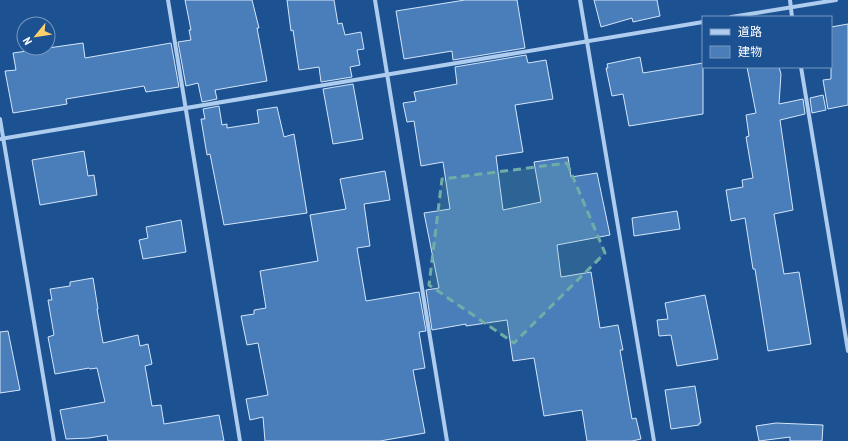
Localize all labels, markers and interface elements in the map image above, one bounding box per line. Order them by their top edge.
north arrow [16,16,56,56]
legend [702,16,832,68]
text: 道路 [738,25,762,39]
text: N [20,34,35,47]
text: 建物 [738,45,762,59]

